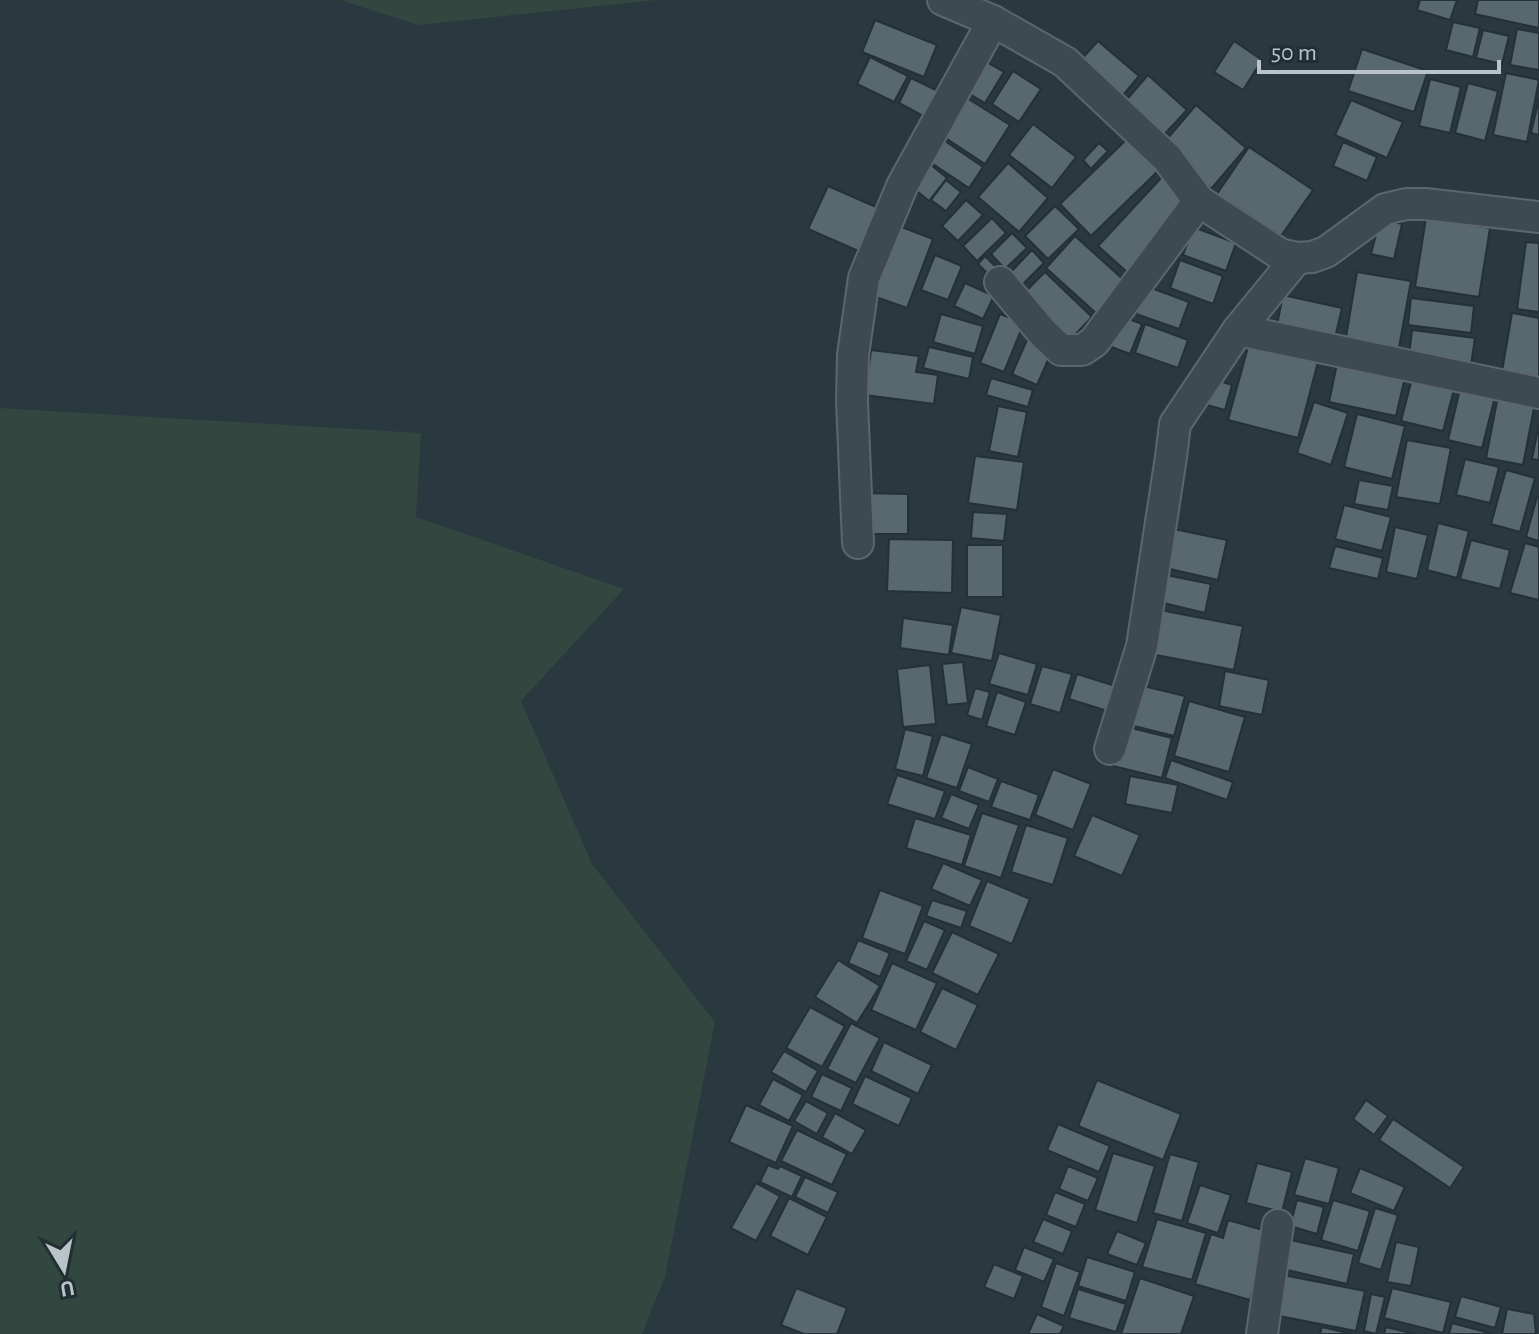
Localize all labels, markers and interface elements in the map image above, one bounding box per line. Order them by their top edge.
scale bar [1259,24,1499,74]
text: 50 m [1271,41,1317,65]
north arrow [24,1230,104,1310]
text: U [58,1277,76,1301]

